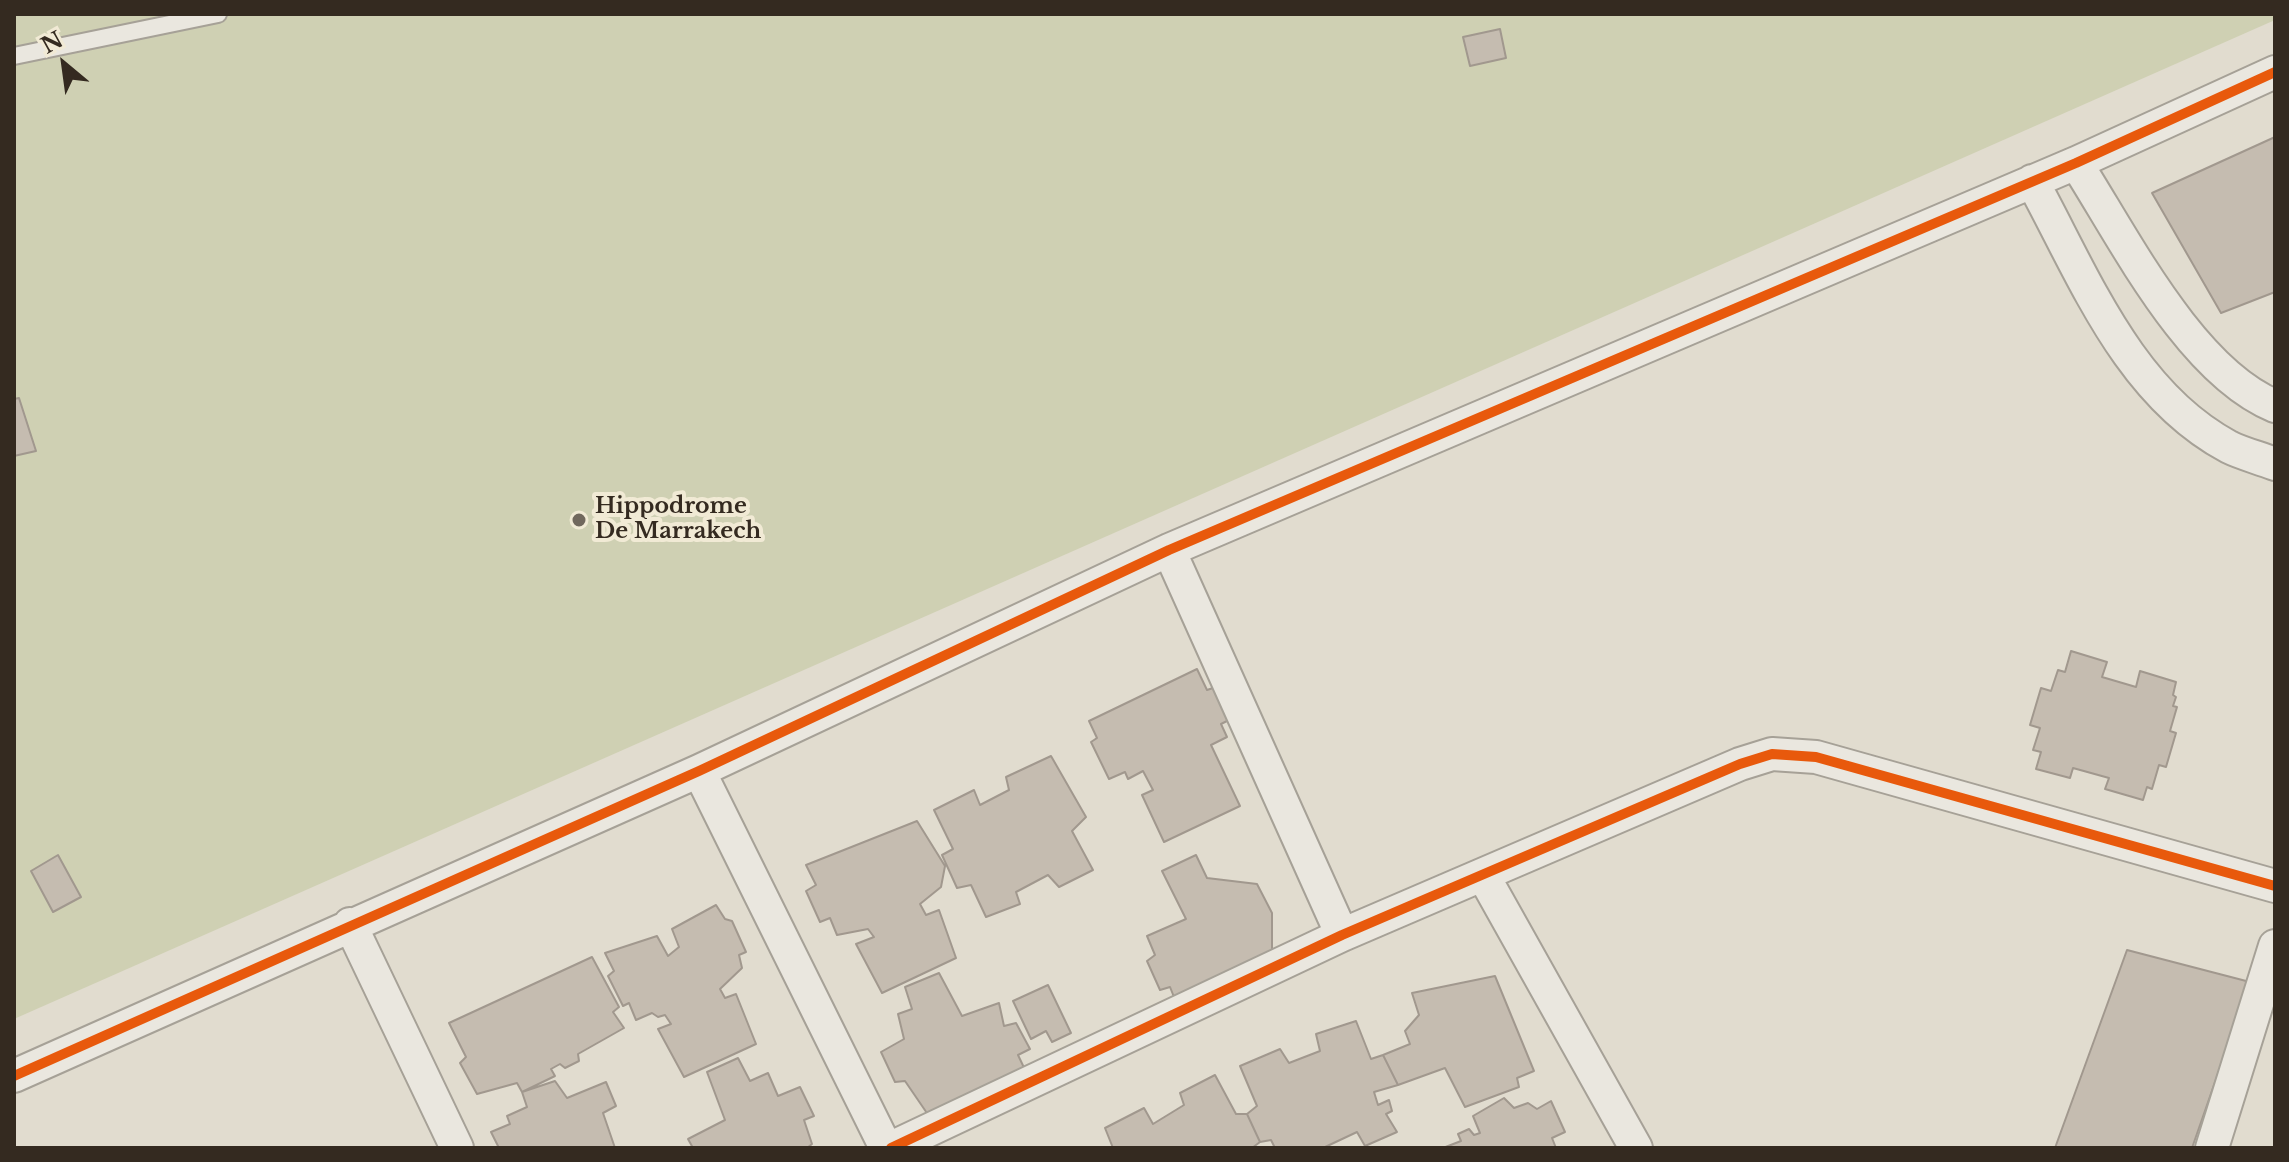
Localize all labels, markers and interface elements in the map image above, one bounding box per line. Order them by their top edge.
north arrow [24,24,104,104]
text: N [37,26,68,59]
place label: Hippodrome De Marrakech [595,494,761,546]
marker: Hippodrome De Marrakech [570,511,588,529]

